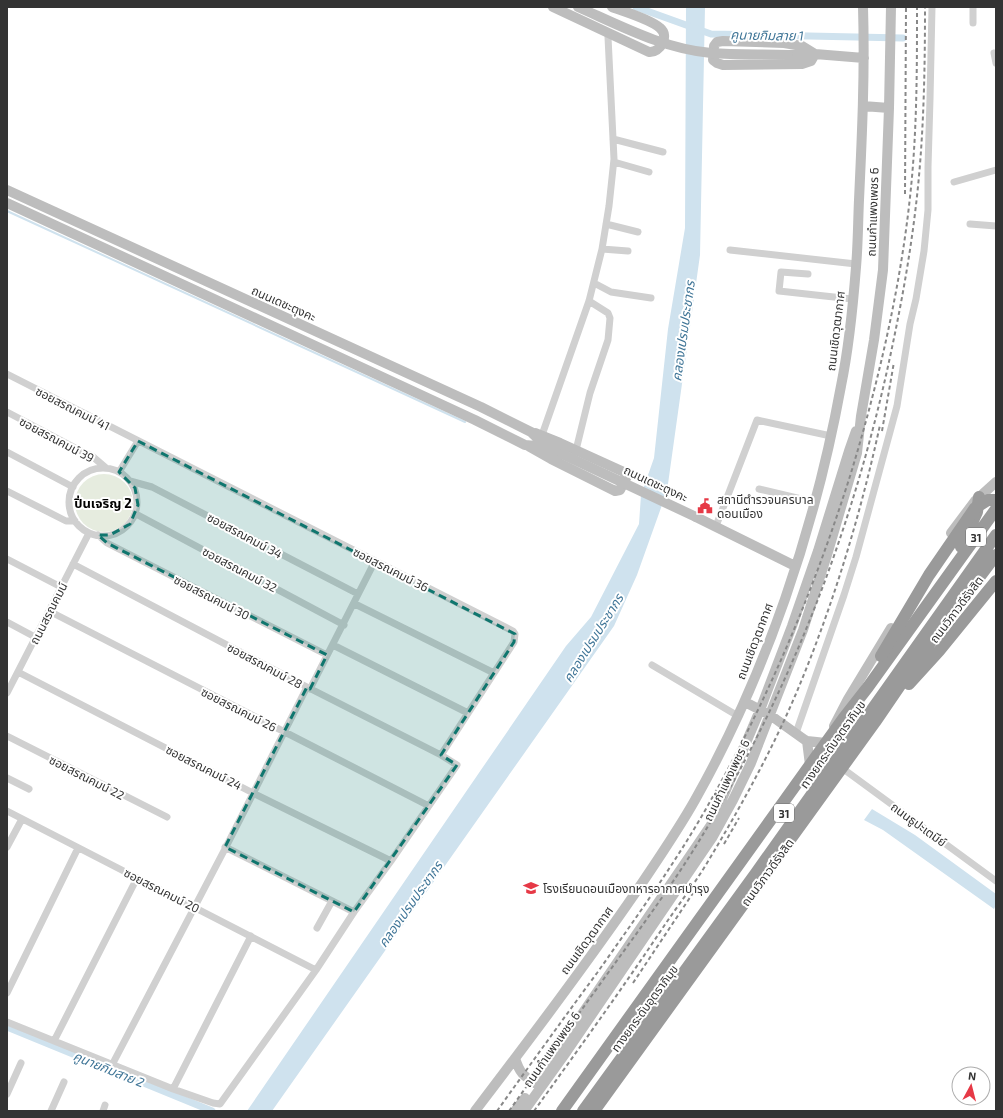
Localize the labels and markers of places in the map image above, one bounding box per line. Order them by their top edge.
place label: สถานีตำรวจนครบาล ดอนเมือง [717,492,814,520]
public building icon: สถานีตำรวจนครบาล ดอนเมือง [696,497,714,515]
school or university icon: โรงเรียนดอนเมืองทหารอากาศบำรุง [522,879,540,897]
place label: โรงเรียนดอนเมืองทหารอากาศบำรุง [543,881,709,896]

